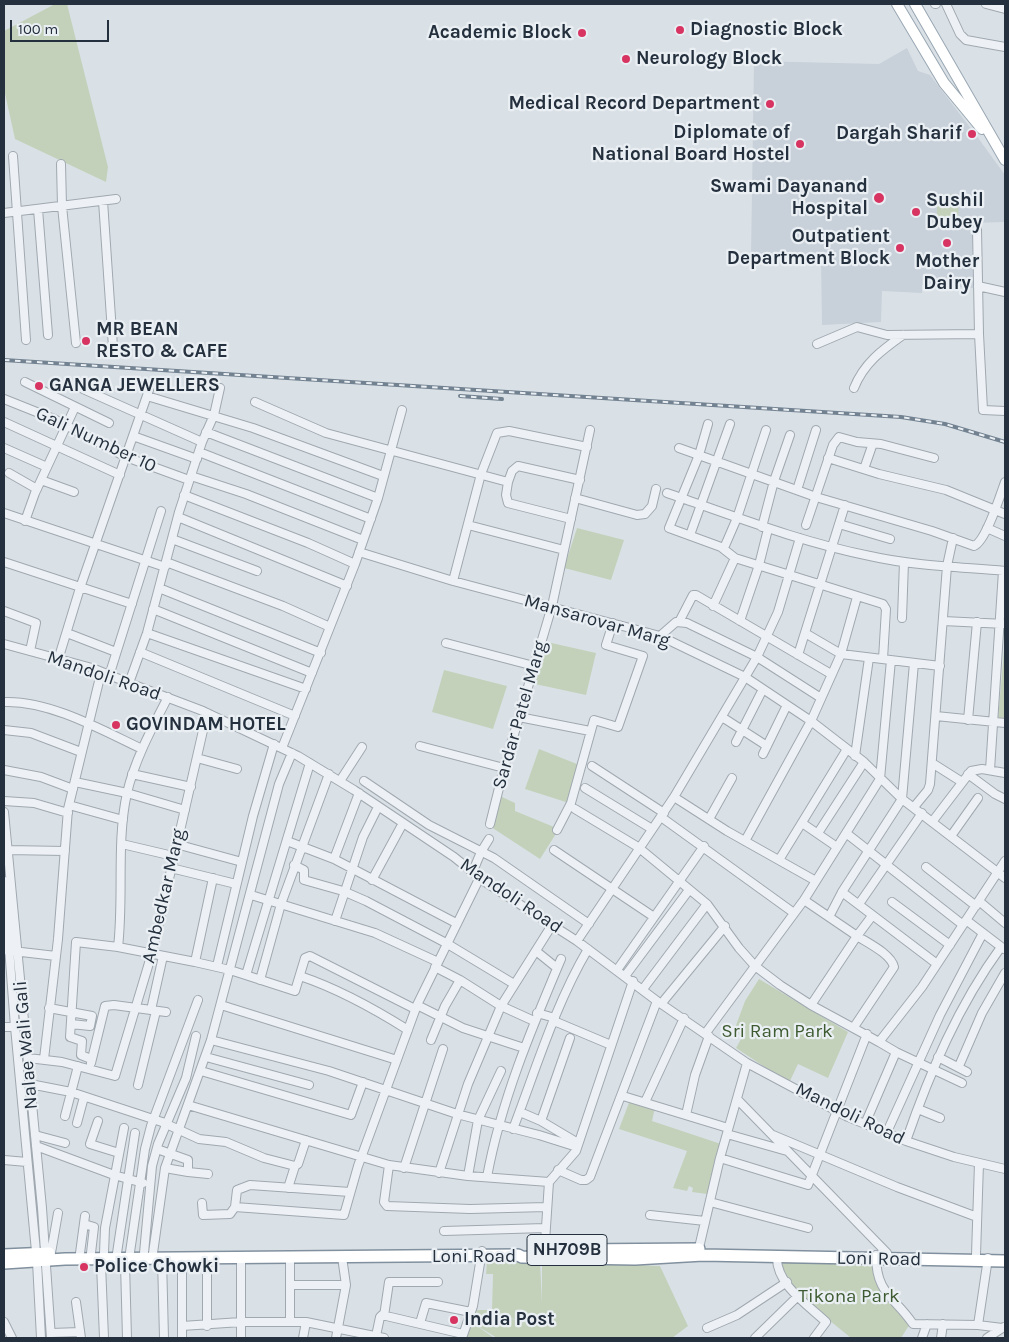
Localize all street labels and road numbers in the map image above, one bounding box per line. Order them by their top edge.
street label: Gali Number 10 [32,402,160,478]
street label: Mansarovar Marg [521,589,673,653]
street label: Sardar Patel Marg [488,638,552,792]
street label: Mandoli Road [44,646,164,706]
street label: Ambedkar Marg [137,827,191,965]
street label: Mandoli Road [455,853,567,939]
street label: Nalae Wali Gali [9,979,43,1111]
street label: Mandoli Road [792,1078,908,1150]
road number: NH709B [527,1234,607,1266]
street label: Loni Road [432,1246,516,1268]
street label: Loni Road [836,1247,922,1271]

